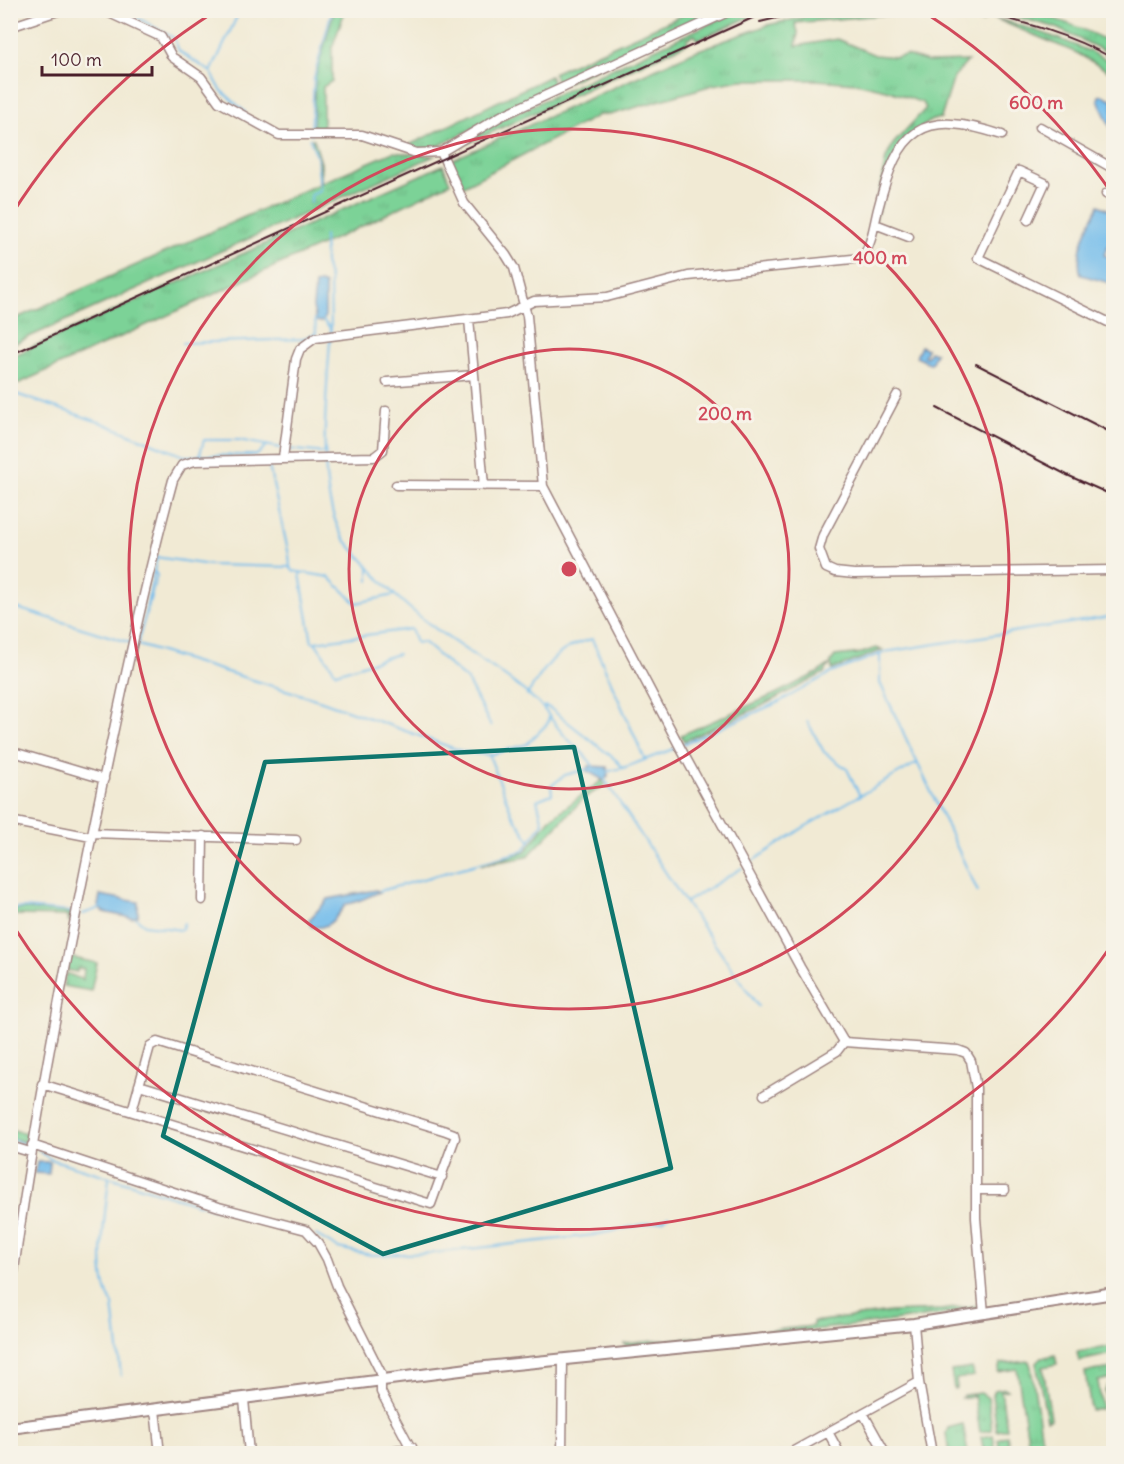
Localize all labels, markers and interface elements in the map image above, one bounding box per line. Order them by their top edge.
scale bar [42,39,152,77]
text: 100 m [51,48,102,71]
text: 600 m [1009,91,1063,114]
text: 400 m [853,246,907,269]
text: 200 m [698,402,752,425]
centre of rings [559,559,579,579]

